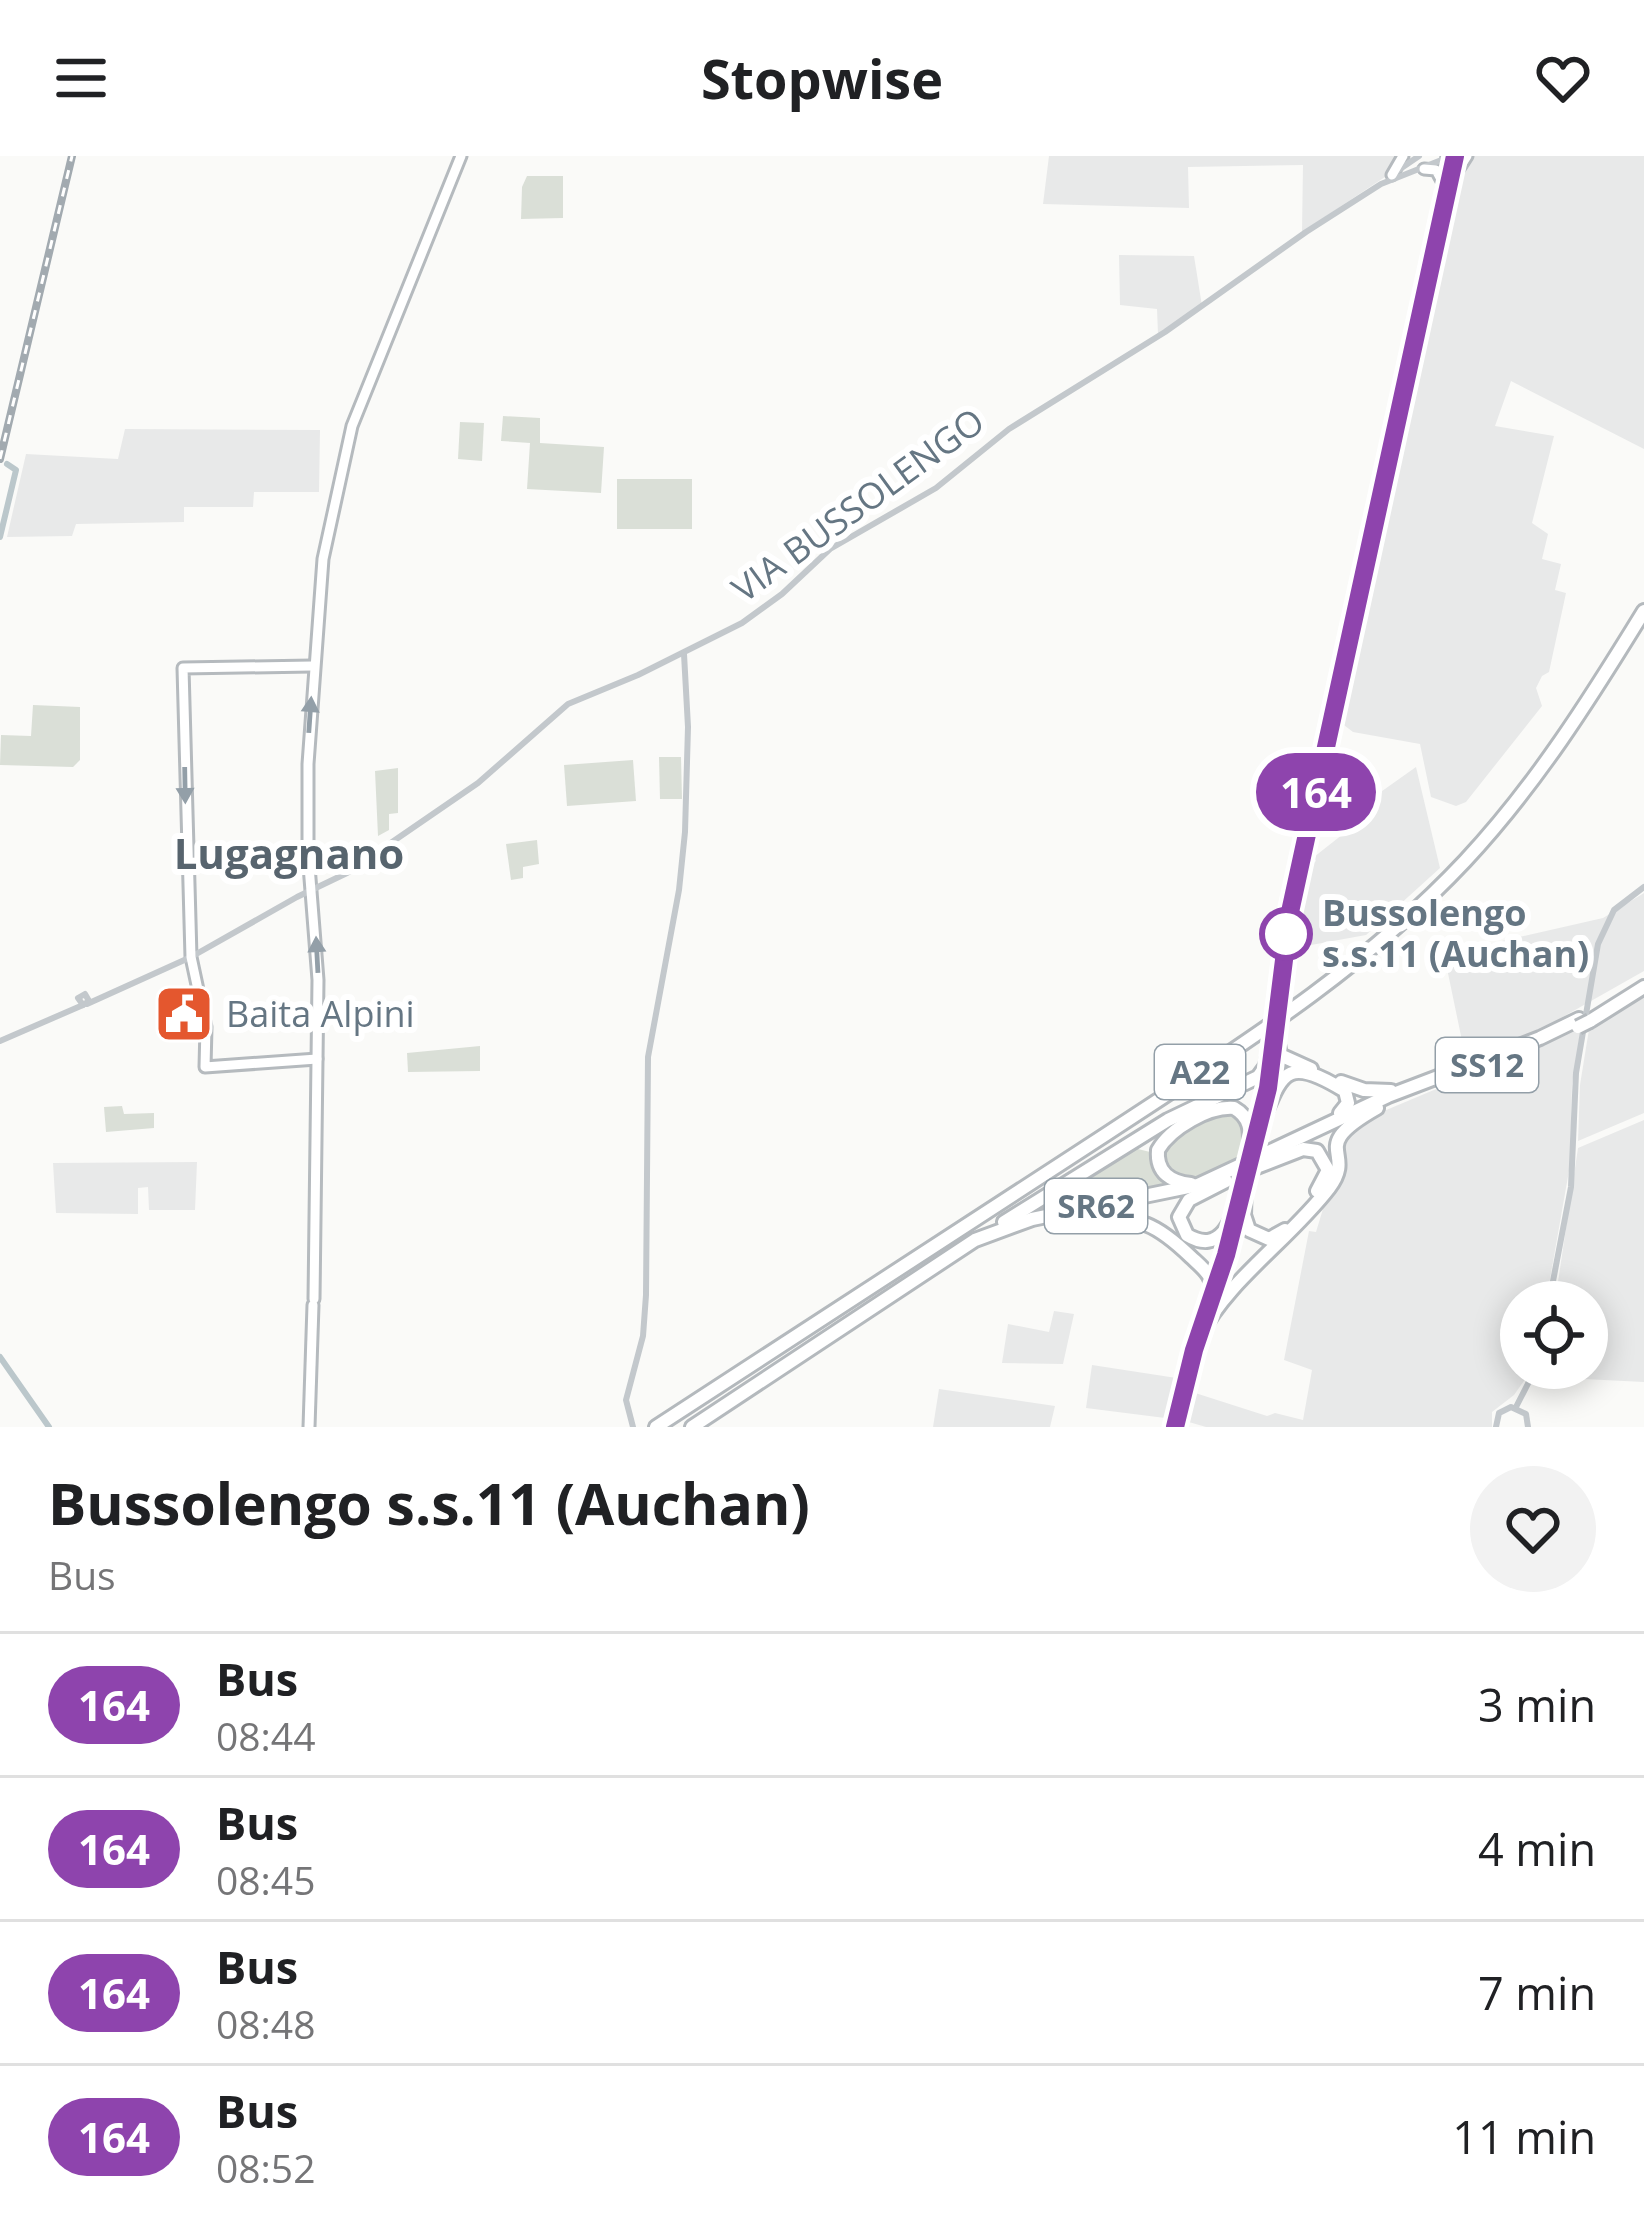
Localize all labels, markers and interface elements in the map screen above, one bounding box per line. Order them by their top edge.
text: Stopwise [701,41,943,115]
icon: menu [48,45,114,111]
icon: heart [1530,45,1596,111]
street label: VIA BUSSOLENGO [722,396,994,613]
one-way arrow [300,696,319,733]
line badge: 164 [1247,753,1385,831]
text: 164 [1280,763,1352,820]
one-way arrow [176,767,195,805]
district label: Lugagnano [174,824,404,881]
place label: Bussolengo s.s.11 (Auchan) [1322,888,1589,978]
marker: Bussolengo s.s.11 (Auchan) [1261,909,1311,959]
one-way arrow [307,935,326,973]
public building icon: Baita Alpini [153,983,215,1045]
place label: Baita Alpini [226,989,415,1038]
road number: SS12 [1436,1038,1538,1092]
road number: A22 [1155,1045,1245,1099]
road number: SR62 [1045,1179,1147,1233]
map controls [1500,1281,1608,1389]
button: locate [1500,1281,1608,1389]
text: Bussolengo s.s.11 (Auchan) [48,1464,810,1542]
button: heart [1470,1466,1596,1592]
text: Bus [48,1548,116,1601]
text: Bus [216,1648,298,1709]
text: 3 min [1478,1674,1596,1735]
text: 164 [78,1676,150,1733]
text: 08:44 [216,1709,315,1762]
text: Bus [216,1792,298,1853]
text: 4 min [1478,1818,1596,1879]
text: 164 [78,1820,150,1877]
text: 08:45 [216,1853,315,1906]
text: Bus [216,1936,298,1997]
text: 7 min [1478,1962,1596,2023]
text: 164 [78,1964,150,2021]
text: 08:48 [216,1997,315,2050]
text: Bus [216,2080,298,2141]
text: 11 min [1452,2106,1596,2167]
text: 164 [78,2108,150,2165]
text: 08:52 [216,2141,315,2194]

